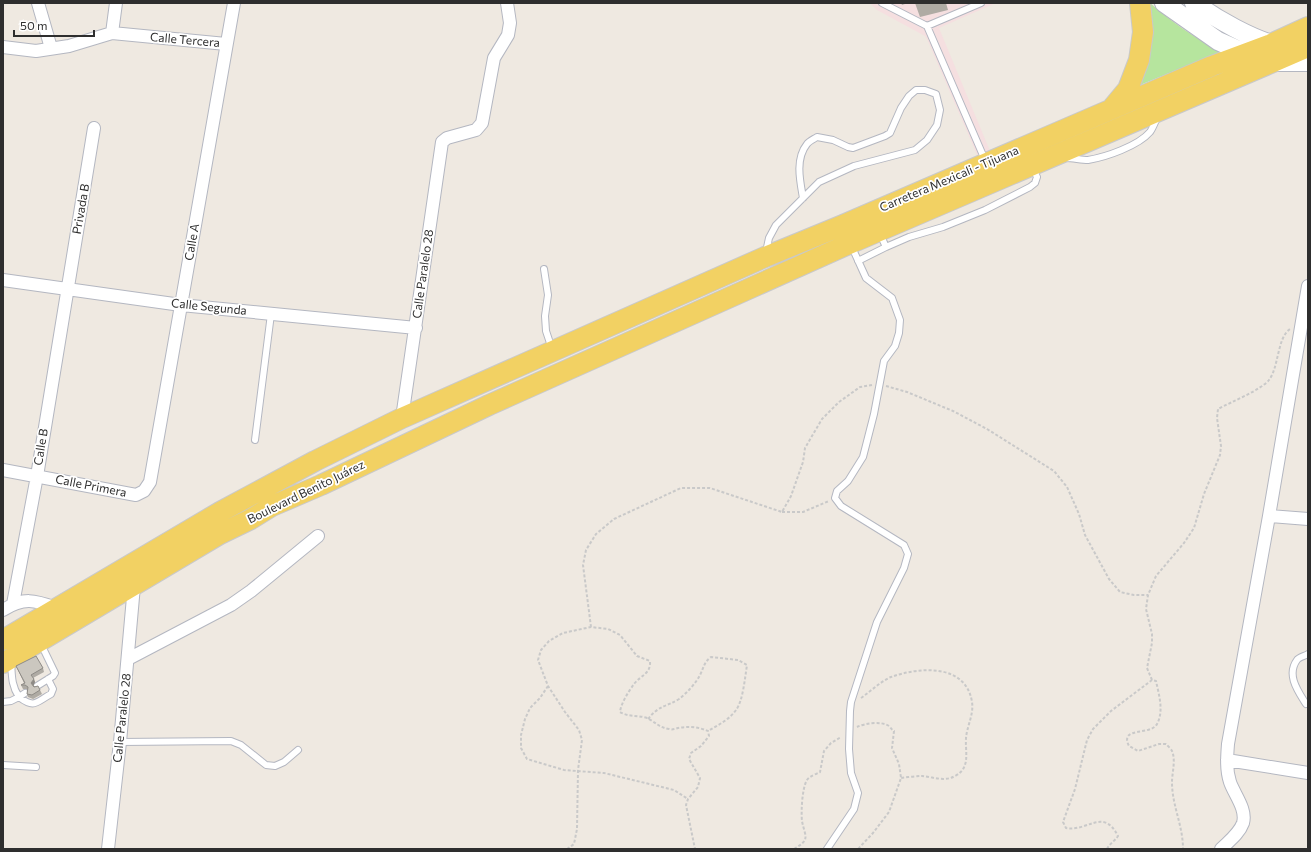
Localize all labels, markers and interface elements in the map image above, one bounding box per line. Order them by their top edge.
scale bar [14,12,94,38]
text: 50 m [20,18,48,32]
street label: Calle Tercera [150,29,221,49]
street label: Carretera Mexicali - Tijuana [877,142,1020,214]
street label: Privada B [69,182,91,235]
street label: Calle A [181,222,201,262]
street label: Calle Paralelo 28 [409,228,435,319]
street label: Calle Segunda [171,295,248,317]
street label: Calle B [30,427,50,466]
street label: Boulevard Benito Juárez [245,457,367,526]
street label: Calle Primera [54,471,128,499]
street label: Calle Paralelo 28 [109,673,133,763]

